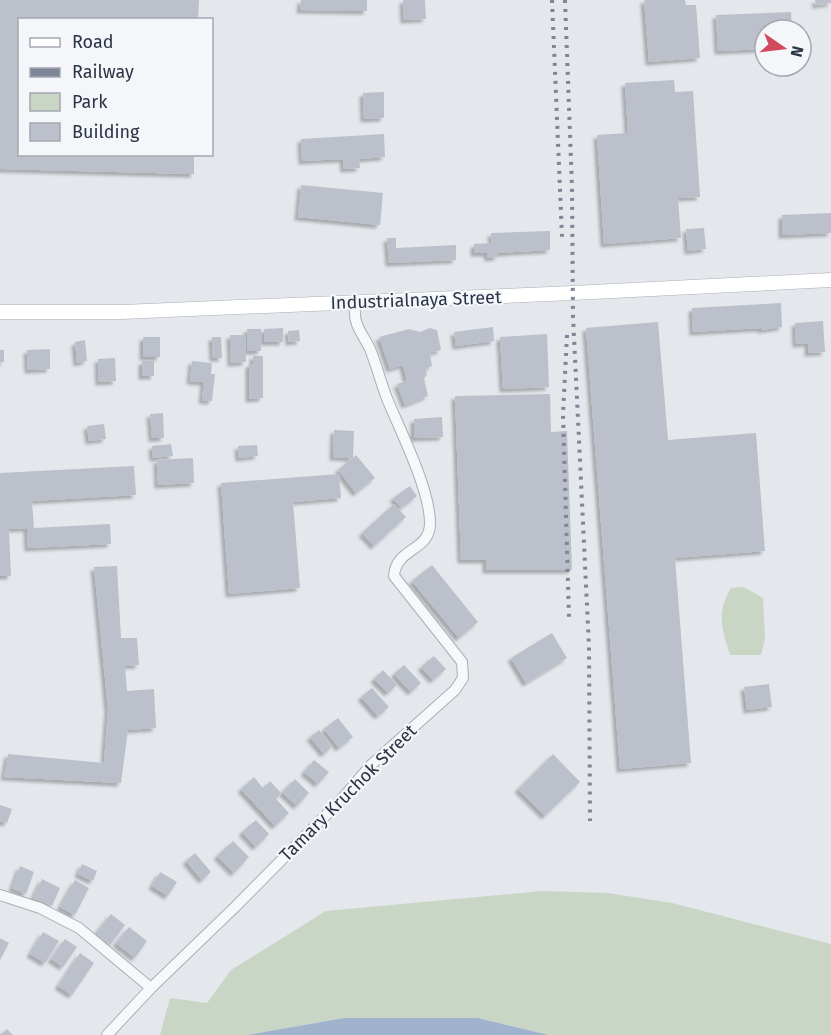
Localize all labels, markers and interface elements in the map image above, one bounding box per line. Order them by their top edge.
legend [18,18,213,156]
north arrow [753,18,813,78]
text: Road [72,31,114,53]
text: N [787,44,808,59]
text: Railway [72,61,134,83]
text: Park [72,91,108,113]
text: Building [72,121,140,143]
street label: Industrialnaya Street [330,286,502,314]
street label: Tamary Kruchok Street [275,720,421,866]

